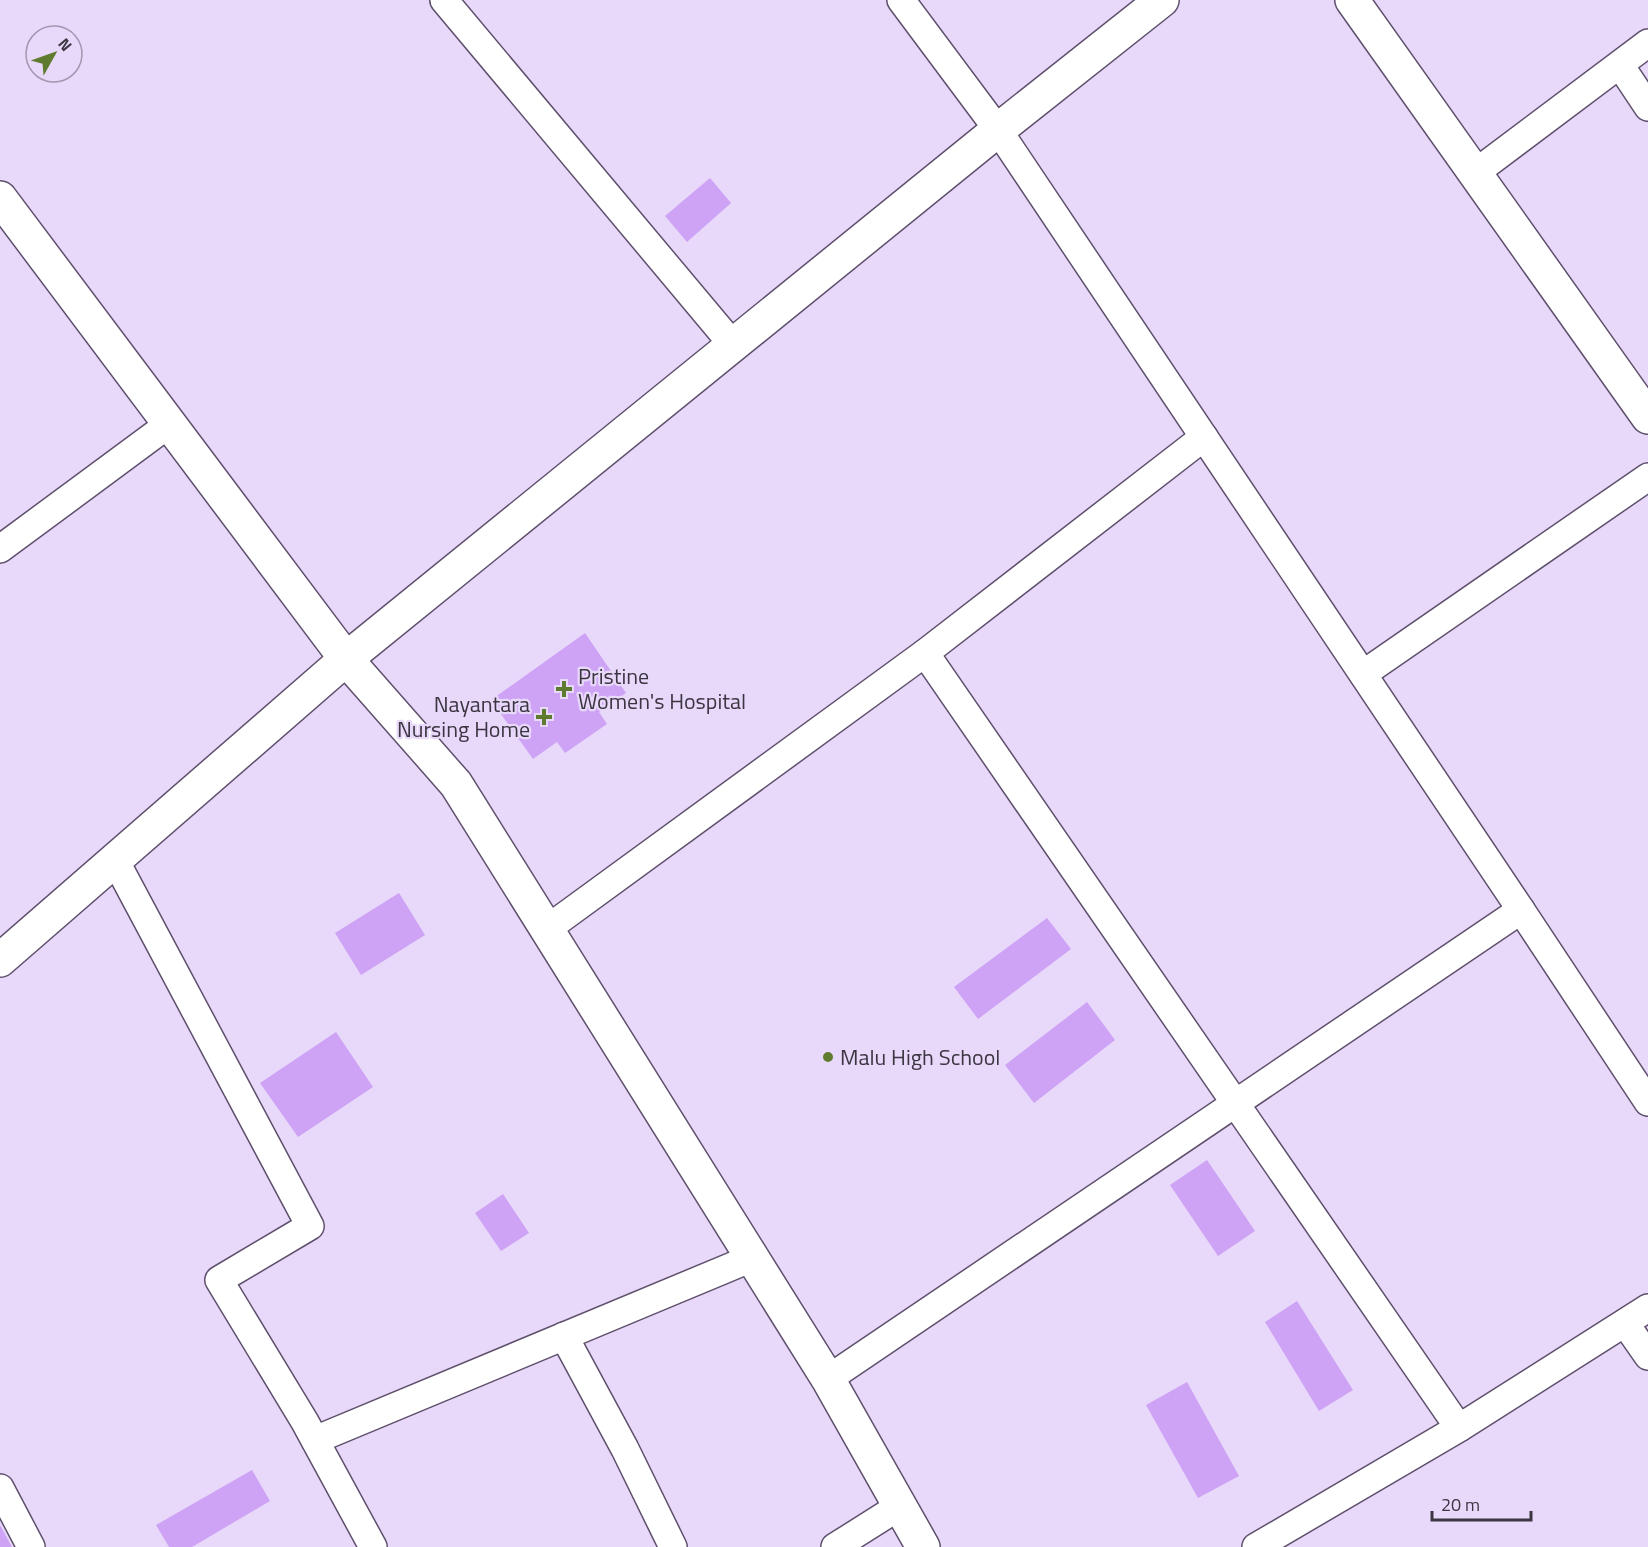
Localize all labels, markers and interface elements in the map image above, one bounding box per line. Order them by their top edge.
north arrow [24,24,84,84]
text: N [53,32,78,56]
place label: Pristine Women's Hospital [578,659,746,718]
marker: Pristine Women's Hospital [555,680,573,698]
place label: Nayantara Nursing Home [397,687,530,746]
marker: Nayantara Nursing Home [535,708,553,726]
place label: Malu High School [840,1040,1000,1074]
marker: Malu High School [821,1050,835,1064]
scale bar [1432,1484,1531,1522]
text: 20 m [1441,1491,1480,1518]

